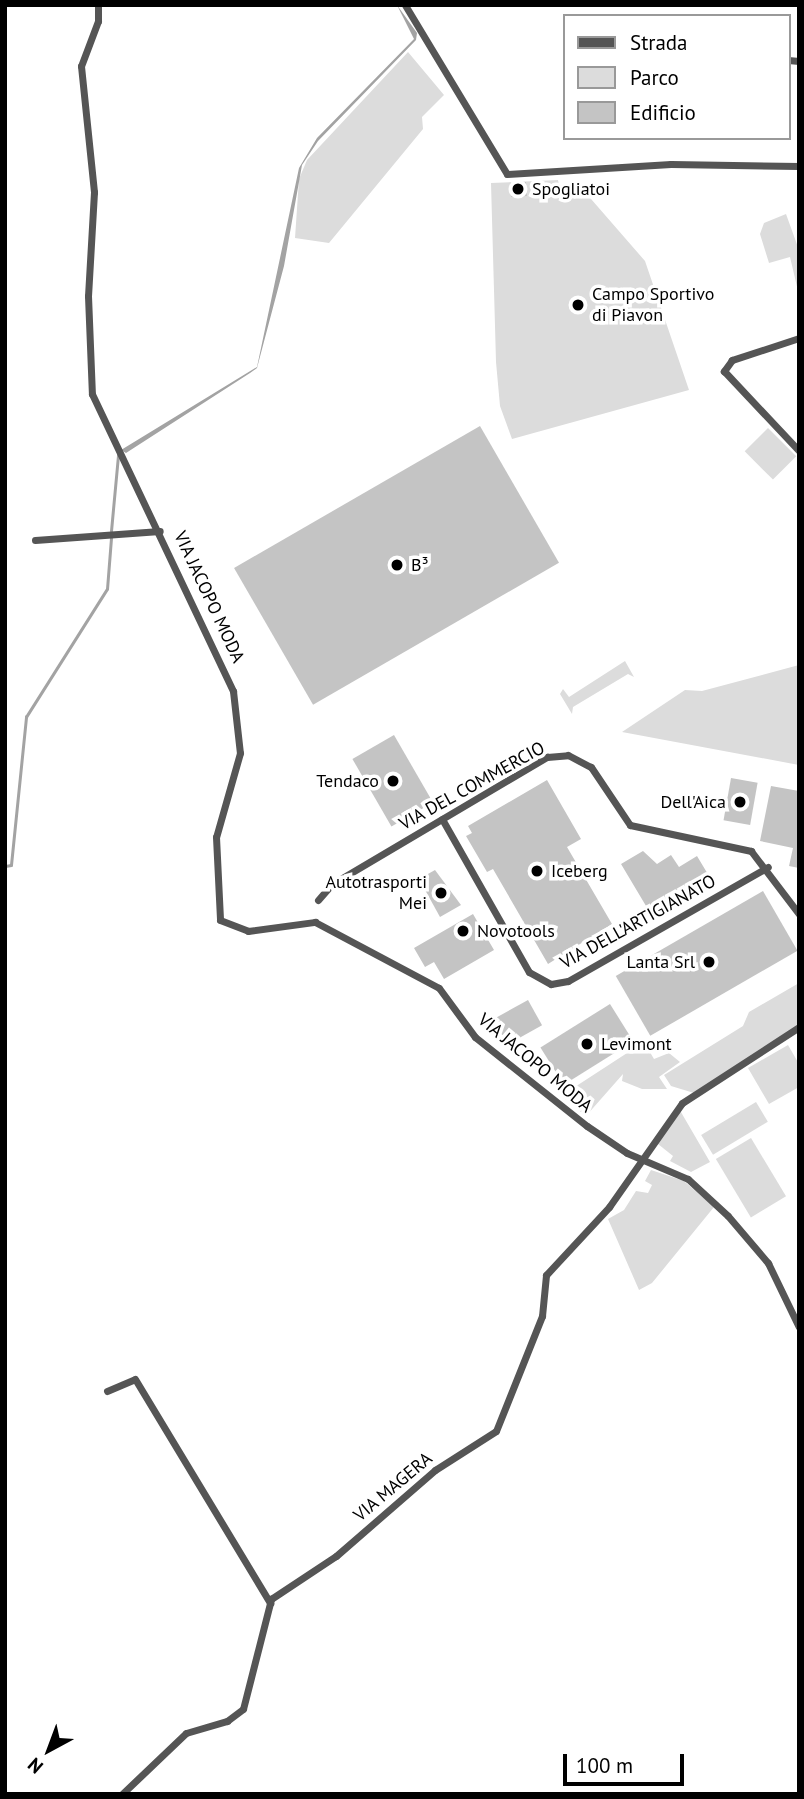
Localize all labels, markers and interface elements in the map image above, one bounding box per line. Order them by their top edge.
legend [562,14,790,140]
text: Strada [630,29,688,56]
text: Parco [630,64,679,91]
text: Edificio [630,99,696,126]
place label: Spogliatoi [532,178,610,200]
marker: Spogliatoi [510,181,526,197]
place label: Campo Sportivo di Piavon [592,284,714,326]
marker: Campo Sportivo di Piavon [570,297,586,313]
street label: VIA JACOPO MODA [169,527,249,667]
place label: B³ [411,554,429,576]
marker: B³ [389,557,405,573]
street label: VIA DEL COMMERCIO [395,737,549,835]
place label: Tendaco [316,770,379,792]
marker: Tendaco [385,773,401,789]
place label: Dell'Aica [660,791,726,813]
marker: Dell'Aica [732,794,748,810]
place label: Iceberg [551,860,608,882]
marker: Iceberg [529,863,545,879]
street label: VIA DELL'ARTIGIANATO [556,870,720,974]
place label: Autotrasporti Mei [326,872,427,914]
marker: Autotrasporti Mei [433,885,449,901]
place label: Novotools [477,920,555,942]
marker: Novotools [455,923,471,939]
place label: Lanta Srl [627,951,695,973]
marker: Lanta Srl [701,954,717,970]
street label: VIA JACOPO MODA [473,1009,597,1117]
place label: Levimont [601,1033,672,1055]
marker: Levimont [579,1036,595,1052]
street label: VIA MAGERA [349,1448,437,1526]
north arrow [14,1715,84,1785]
scale bar [566,1740,687,1784]
text: 100 m [576,1752,633,1779]
text: N [23,1753,48,1779]

